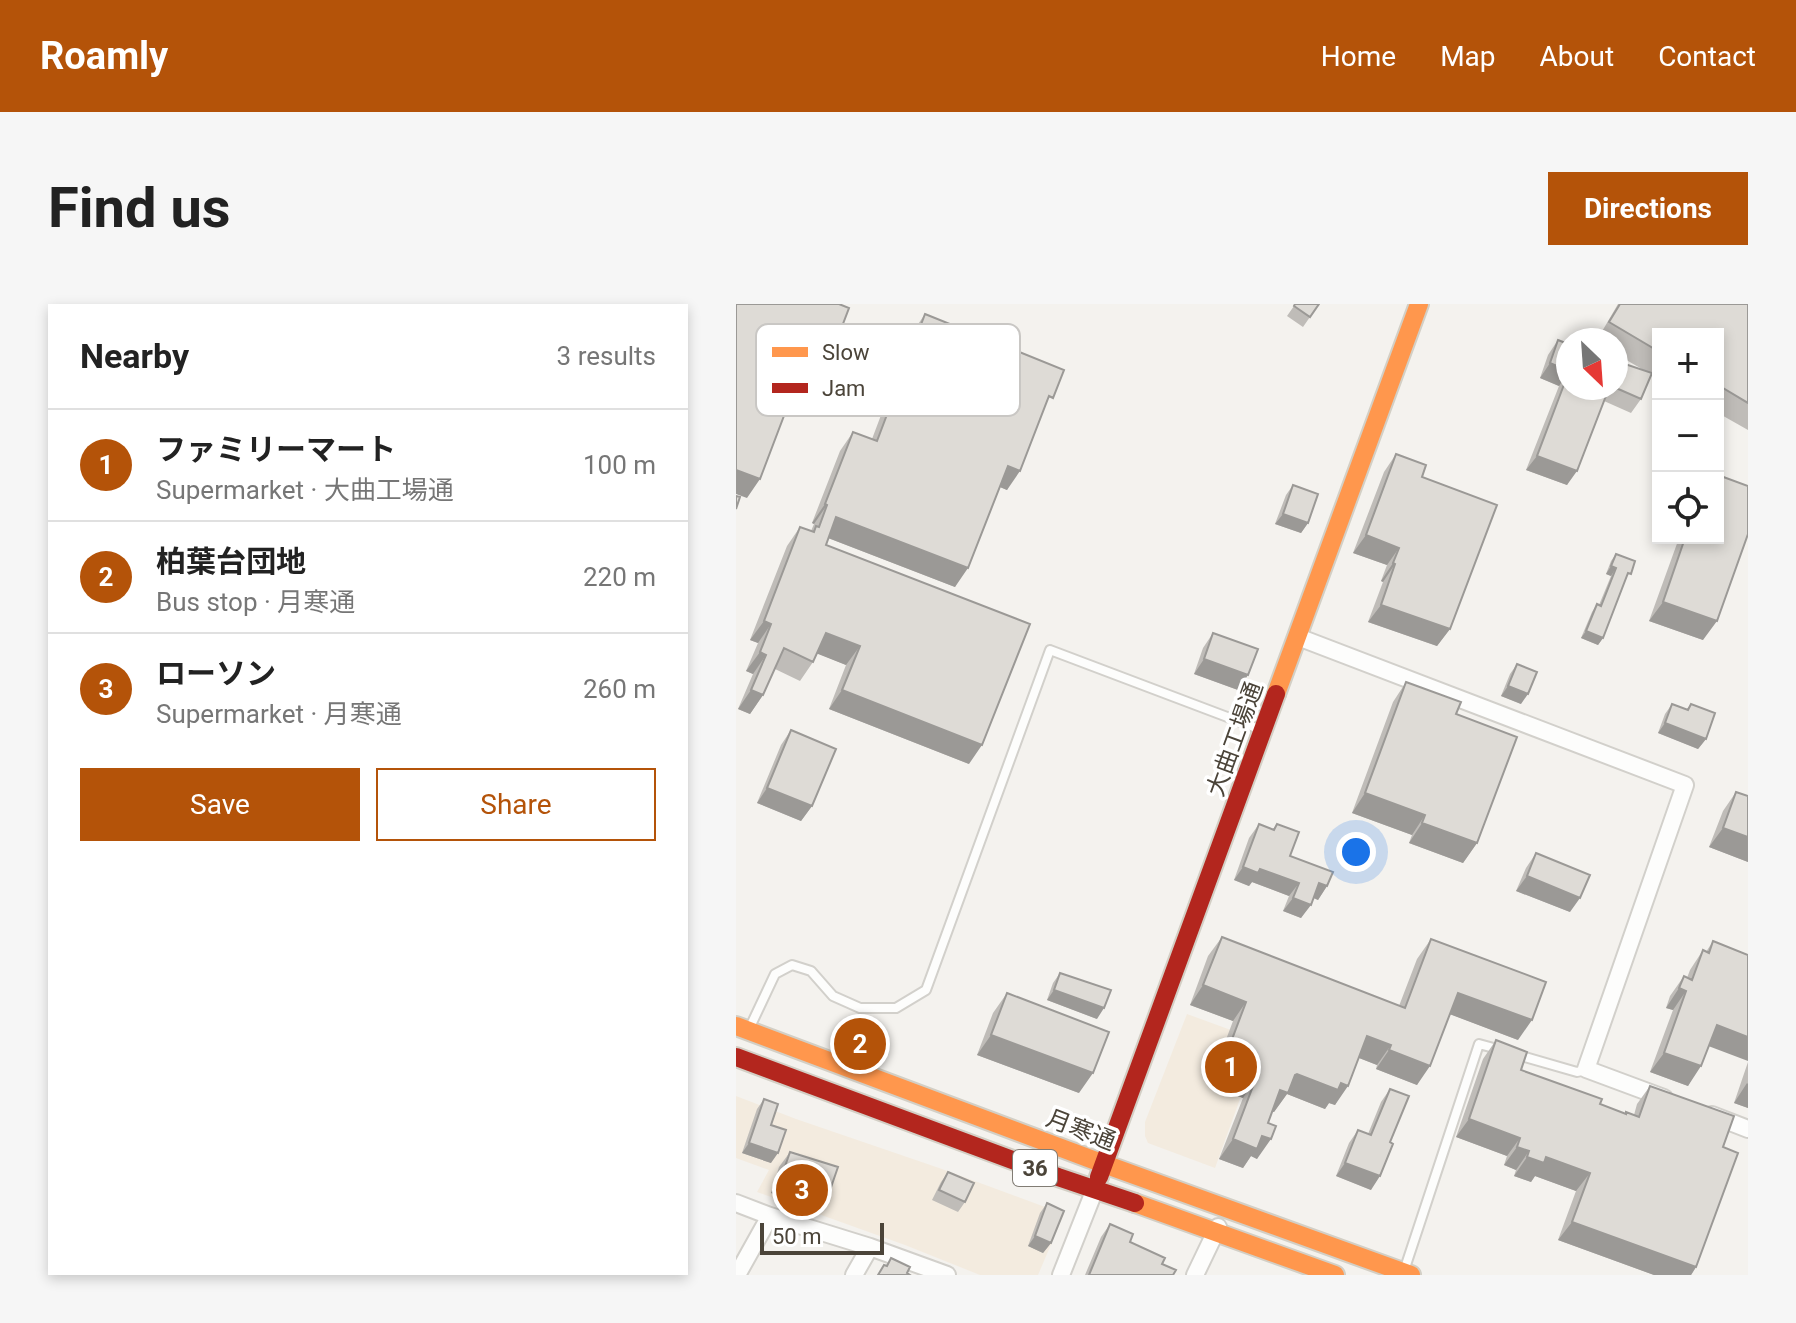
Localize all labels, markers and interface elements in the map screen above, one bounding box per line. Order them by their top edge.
text: Roamly [40,34,168,78]
text: Home [1321,40,1396,73]
text: Map [1440,40,1496,73]
text: About [1540,40,1614,73]
text: Contact [1658,40,1756,73]
button: Directions [1548,172,1748,245]
text: Find us [48,175,231,241]
legend [756,324,1020,416]
north arrow [1556,328,1628,400]
map controls [1652,328,1724,544]
button: + [1652,328,1724,400]
text: Nearby [80,336,189,376]
text: Slow [822,340,870,365]
text: 3 results [557,341,656,371]
text: Jam [822,376,865,401]
button: − [1652,400,1724,472]
text: ファミリーマート [156,432,396,467]
text: 1 [99,450,113,480]
text: 100 m [583,450,656,480]
button: locate [1652,472,1724,544]
text: Supermarket · 大曲工場通 [156,475,454,505]
text: 柏葉台団地 [156,544,306,579]
text: 2 [99,562,113,592]
text: 220 m [583,562,656,592]
text: Bus stop · 月寒通 [156,587,355,617]
text: ローソン [156,656,276,691]
text: 3 [99,674,113,704]
text: 260 m [583,674,656,704]
street label: 大曲工場通 [1201,678,1269,800]
text: Supermarket · 月寒通 [156,699,402,729]
button: Save [80,768,360,841]
button: Share [376,768,656,841]
your location [1336,832,1376,872]
pin: 2 [834,1014,886,1074]
pin: 1 [1205,1037,1257,1097]
street label: 月寒通 [1042,1104,1120,1156]
road number: 36 [1013,1150,1057,1186]
pin: 3 [776,1160,828,1220]
scale bar [760,1219,884,1255]
text: 50 m [772,1224,821,1249]

